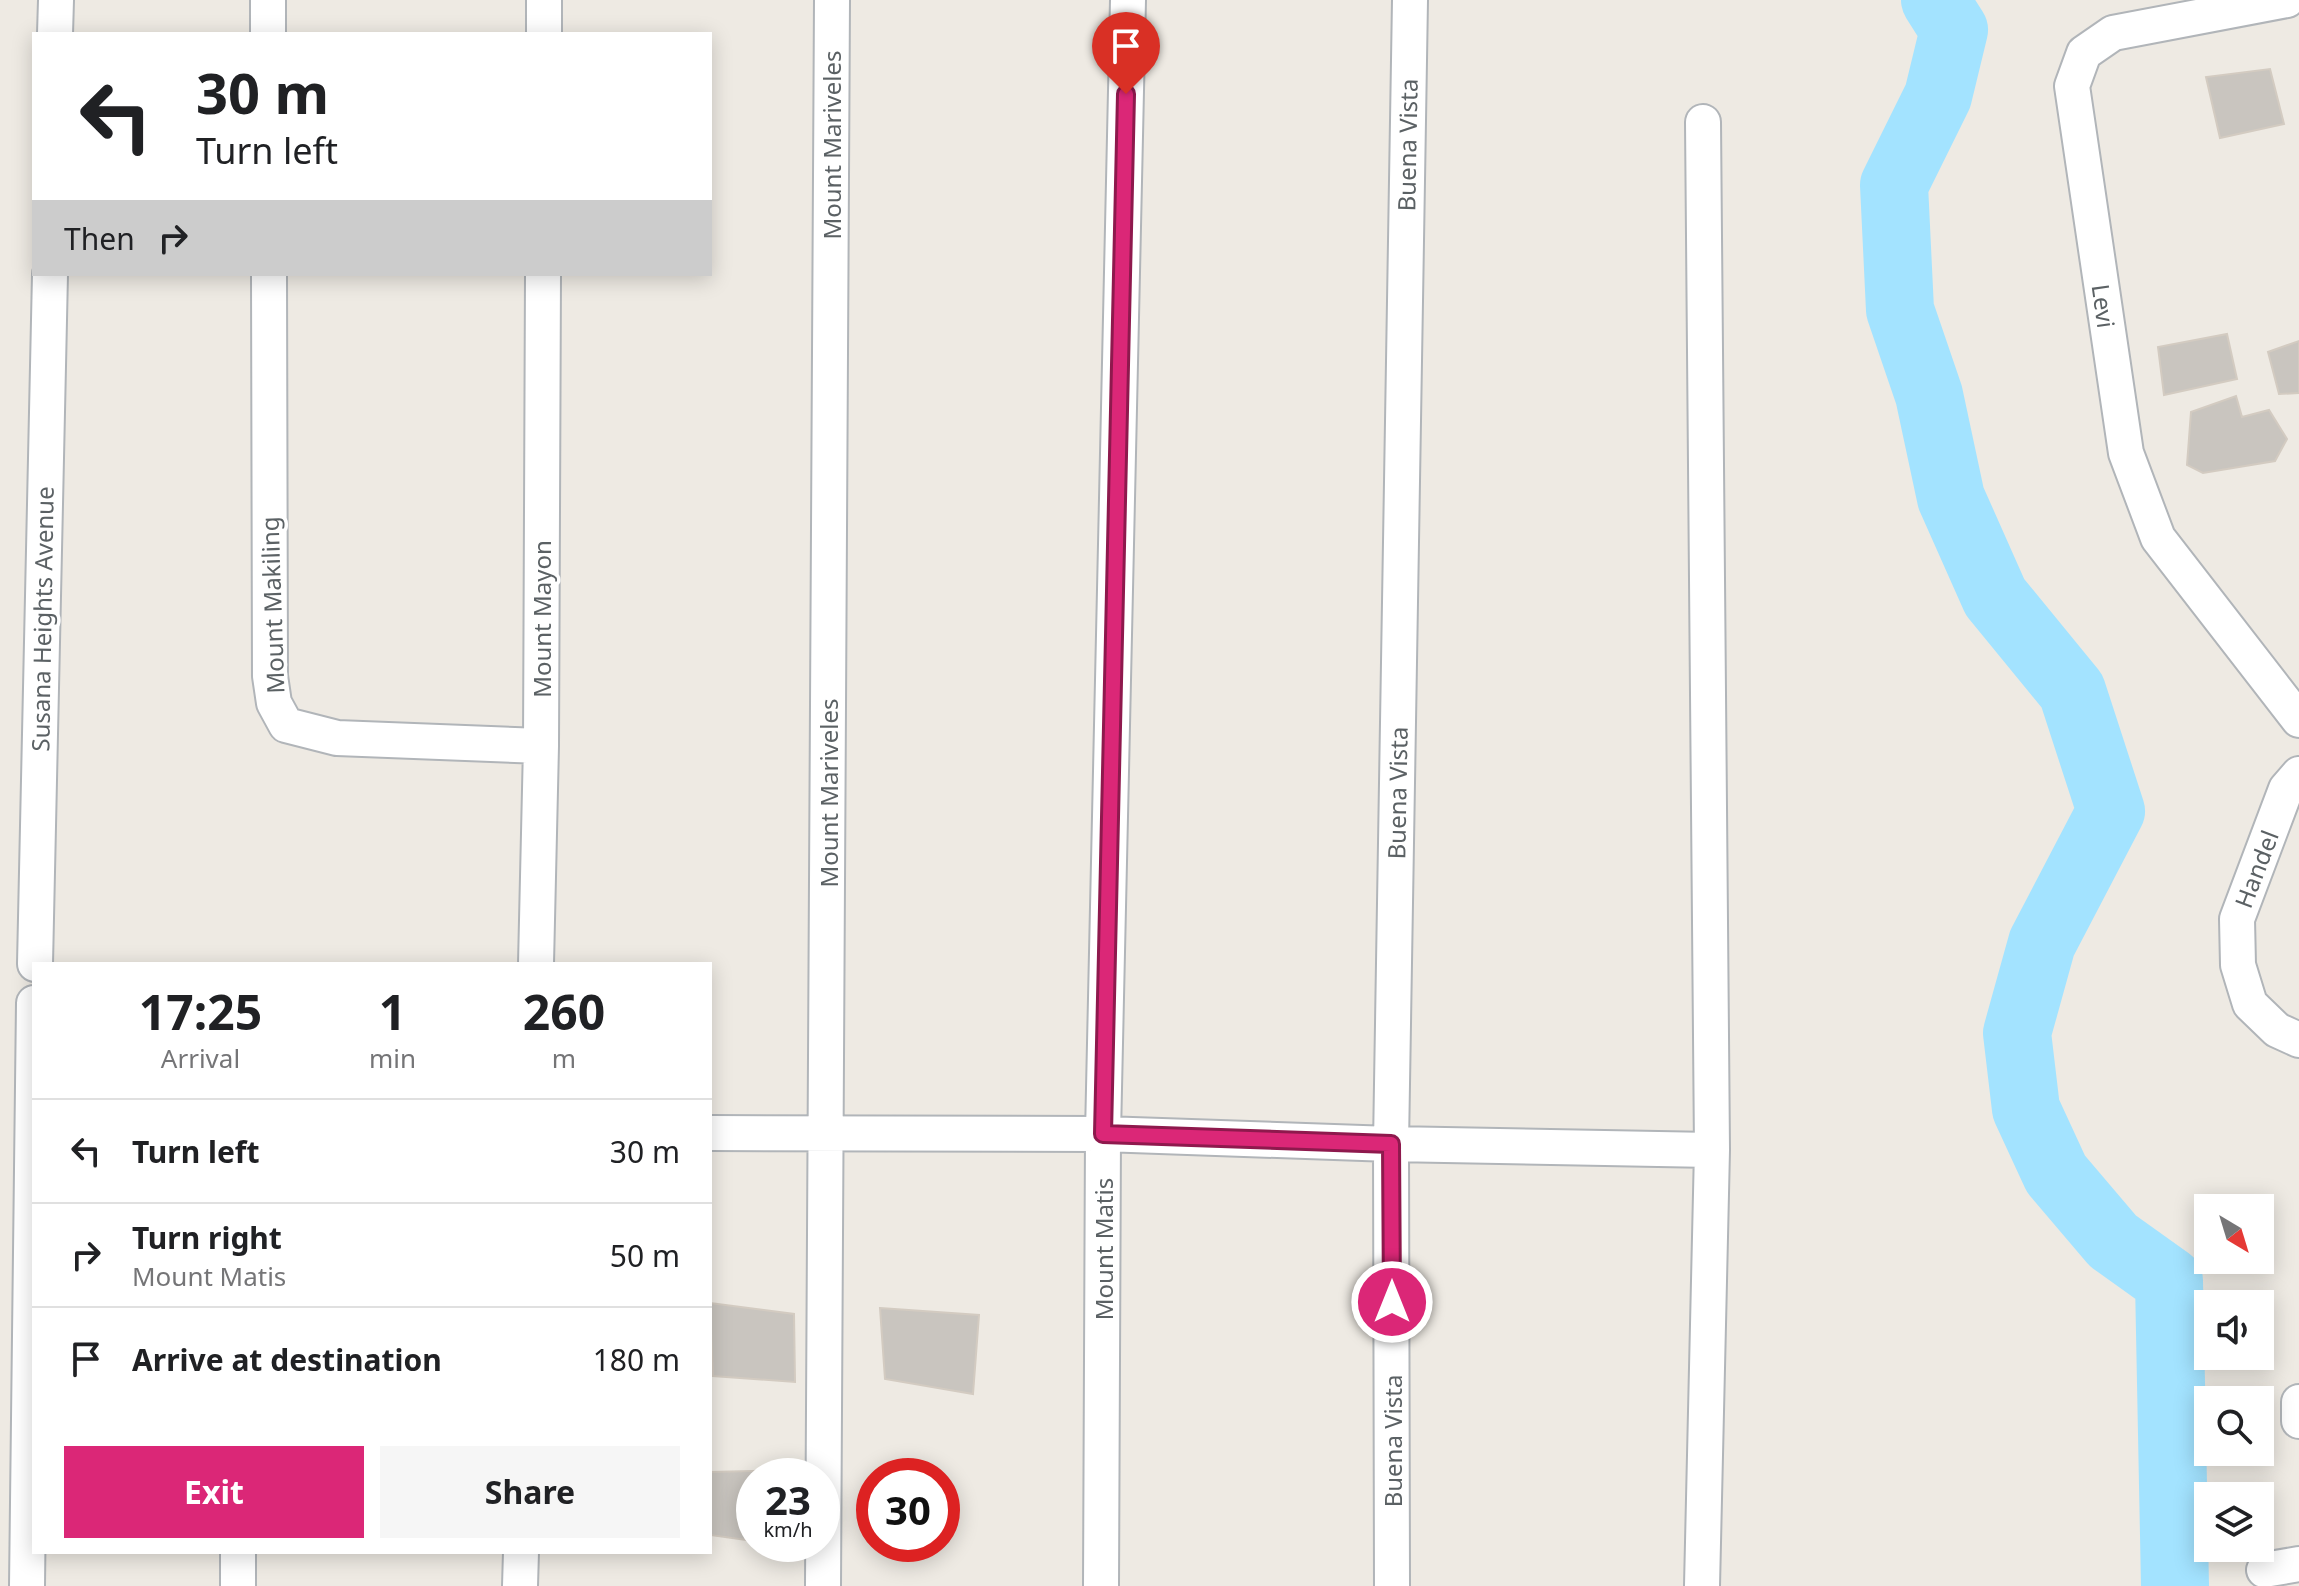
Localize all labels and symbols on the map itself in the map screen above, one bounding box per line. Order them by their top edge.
pin [1092,12,1160,94]
street label: Mount Mariveles [815,50,848,240]
street label: Buena Vista [1389,78,1425,212]
street label: Levi [2085,282,2123,330]
street label: Susana Heights Avenue [23,486,61,752]
street label: Mount Makiling [252,516,292,694]
street label: Mount Mayon [525,540,558,698]
street label: Mount Mariveles [812,698,845,888]
street label: Buena Vista [1379,726,1415,860]
street label: Handel [2226,825,2286,913]
street label: Mount Matis [1087,1178,1120,1320]
north arrow [2194,1194,2274,1274]
position arrow [1350,1260,1434,1344]
street label: Buena Vista [1376,1375,1409,1507]
speed limit sign: 30 [856,1458,960,1562]

